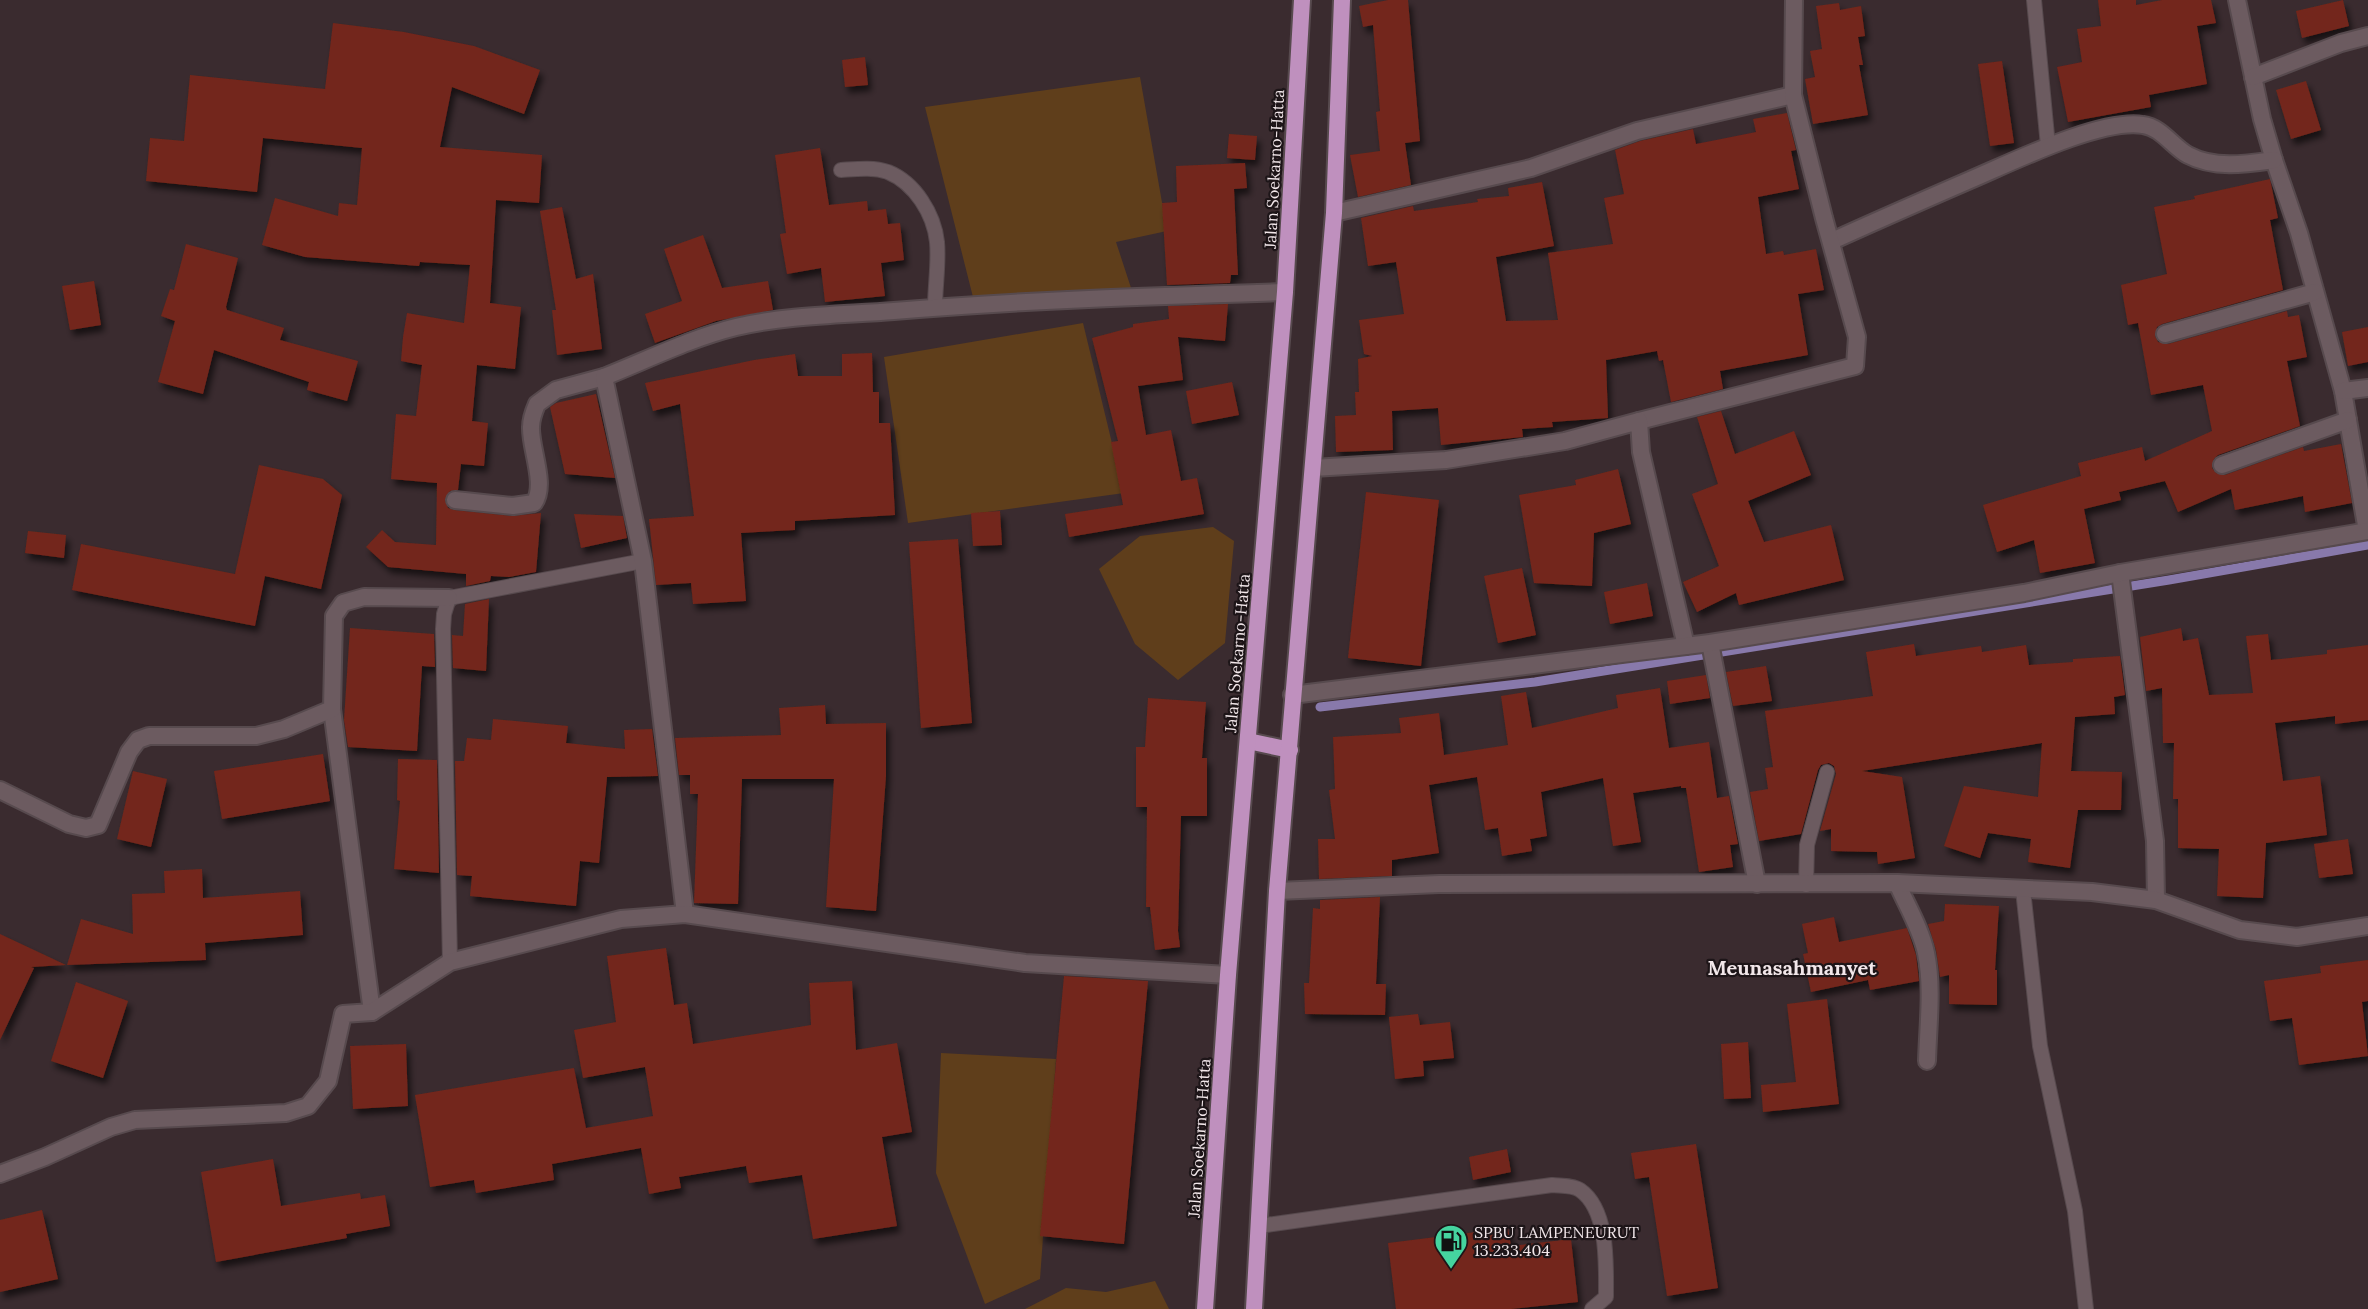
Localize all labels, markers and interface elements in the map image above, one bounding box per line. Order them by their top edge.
street label: Jalan Soekarno-Hatta [1260,89,1288,250]
street label: Jalan Soekarno-Hatta [1220,573,1254,734]
district label: Meunasahmanyet [1707,955,1877,980]
street label: Jalan Soekarno-Hatta [1183,1058,1215,1219]
place label: SPBU LAMPENEURUT 13.233.404 [1474,1222,1639,1260]
fuel station icon: SPBU LAMPENEURUT 13.233.404 [1433,1223,1469,1270]

